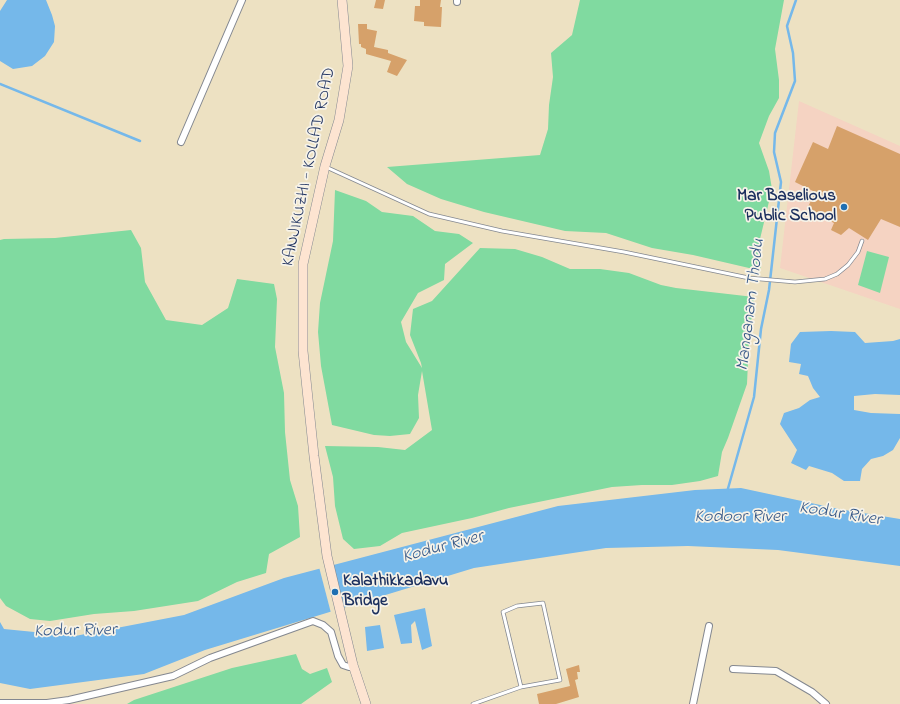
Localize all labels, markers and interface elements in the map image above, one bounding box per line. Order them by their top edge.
street label: KANJIKUZHI - KOLLAD ROAD [279,66,341,268]
place label: Mar Baselious Public School [737,187,836,227]
marker: Mar Baselious Public School [839,202,849,212]
water label: Manganam Thodu [733,238,771,372]
water label: Kodur River [797,498,883,532]
water label: Kodoor River [694,507,786,529]
water label: Kodur River [400,527,486,569]
place label: Kalathikkadavu Bridge [343,572,448,612]
marker: Kalathikkadavu Bridge [330,587,340,597]
water label: Kodur River [33,620,117,644]

